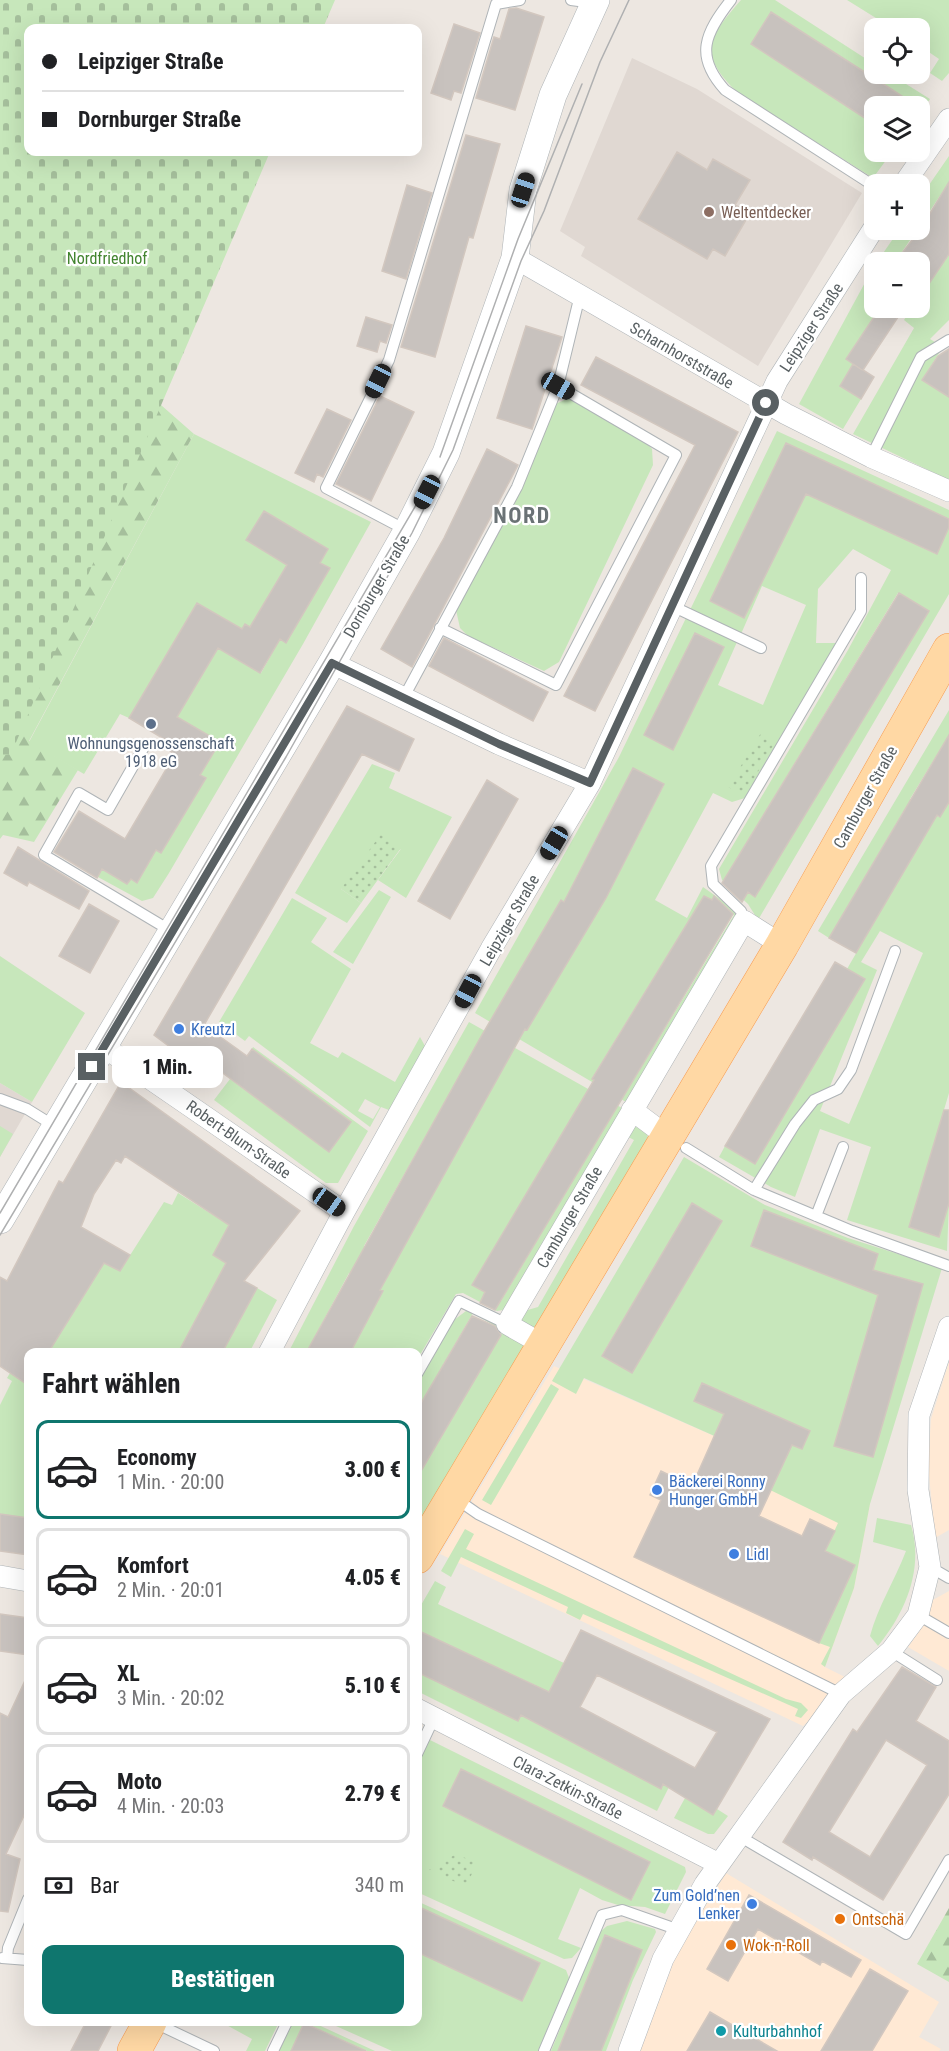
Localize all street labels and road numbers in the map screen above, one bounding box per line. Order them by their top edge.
street label: Leipziger Straße [776,279,847,375]
street label: Scharnhorststraße [627,318,737,393]
street label: Dornburger Straße [339,532,413,641]
street label: Camburger Straße [829,743,901,852]
street label: Leipziger Straße [476,871,543,969]
street label: Robert-Blum-Straße [183,1096,295,1183]
street label: Camburger Straße [533,1163,606,1271]
street label: Clara-Zetkin-Straße [510,1752,626,1823]

